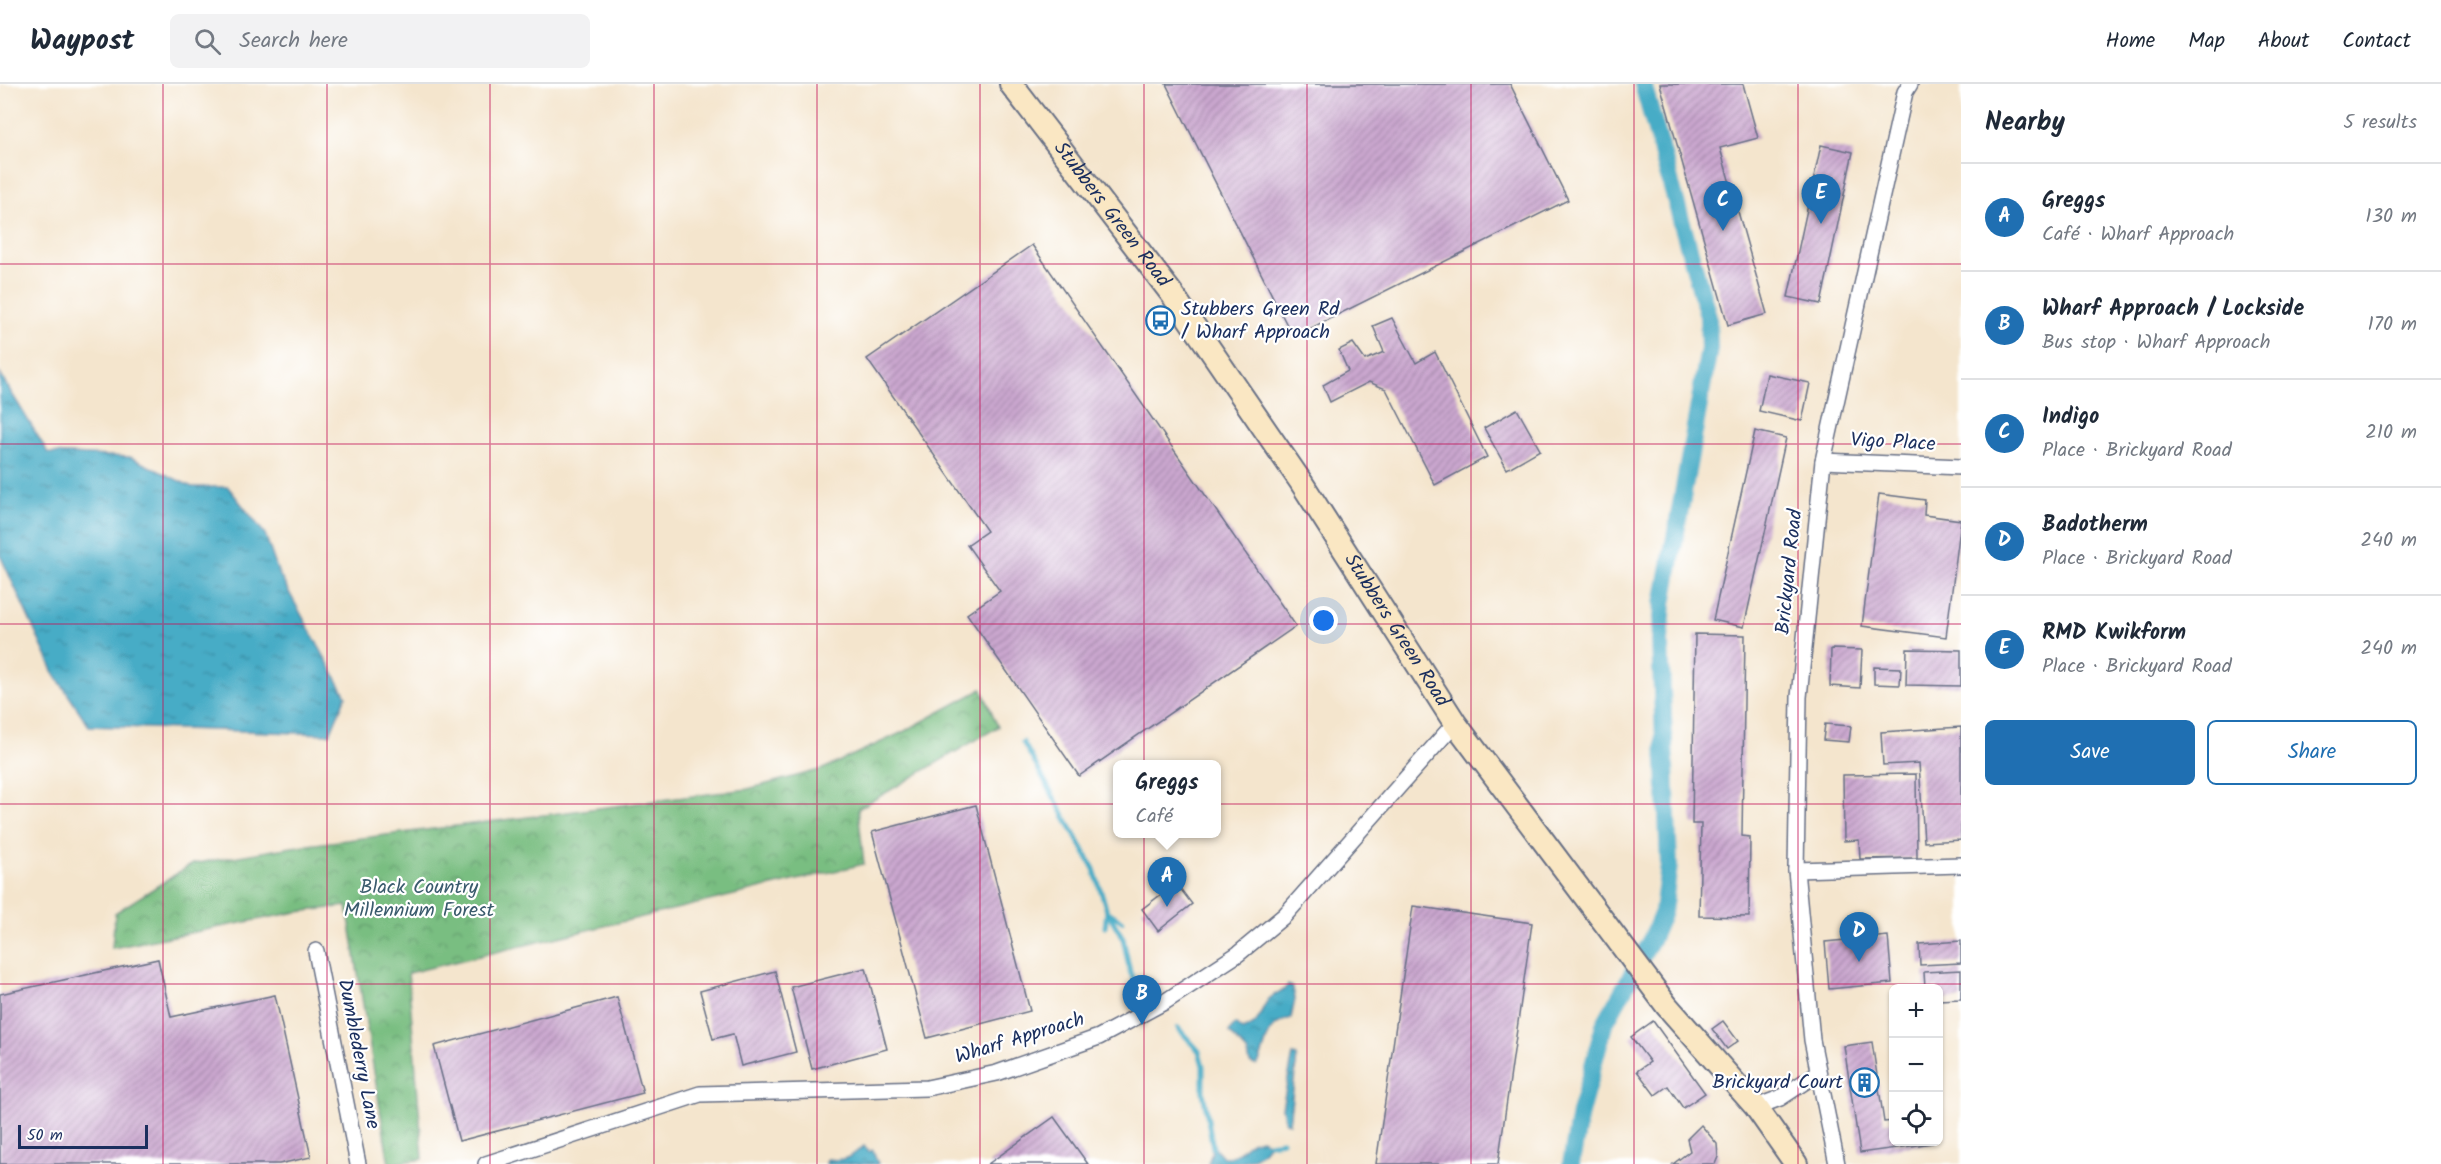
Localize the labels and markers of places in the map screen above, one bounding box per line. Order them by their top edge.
pin: E [1802,174,1840,224]
pin: C [1704,182,1742,231]
place label: Stubbers Green Rd / Wharf Approach [1181,294,1340,349]
bus stop icon: Stubbers Green Rd / Wharf Approach [1144,305,1176,337]
pin: A [1148,858,1186,907]
pin: D [1840,912,1878,962]
pin: B [1122,976,1162,1025]
place label: Brickyard Court [1712,1067,1843,1099]
building icon: Brickyard Court [1848,1067,1880,1099]

